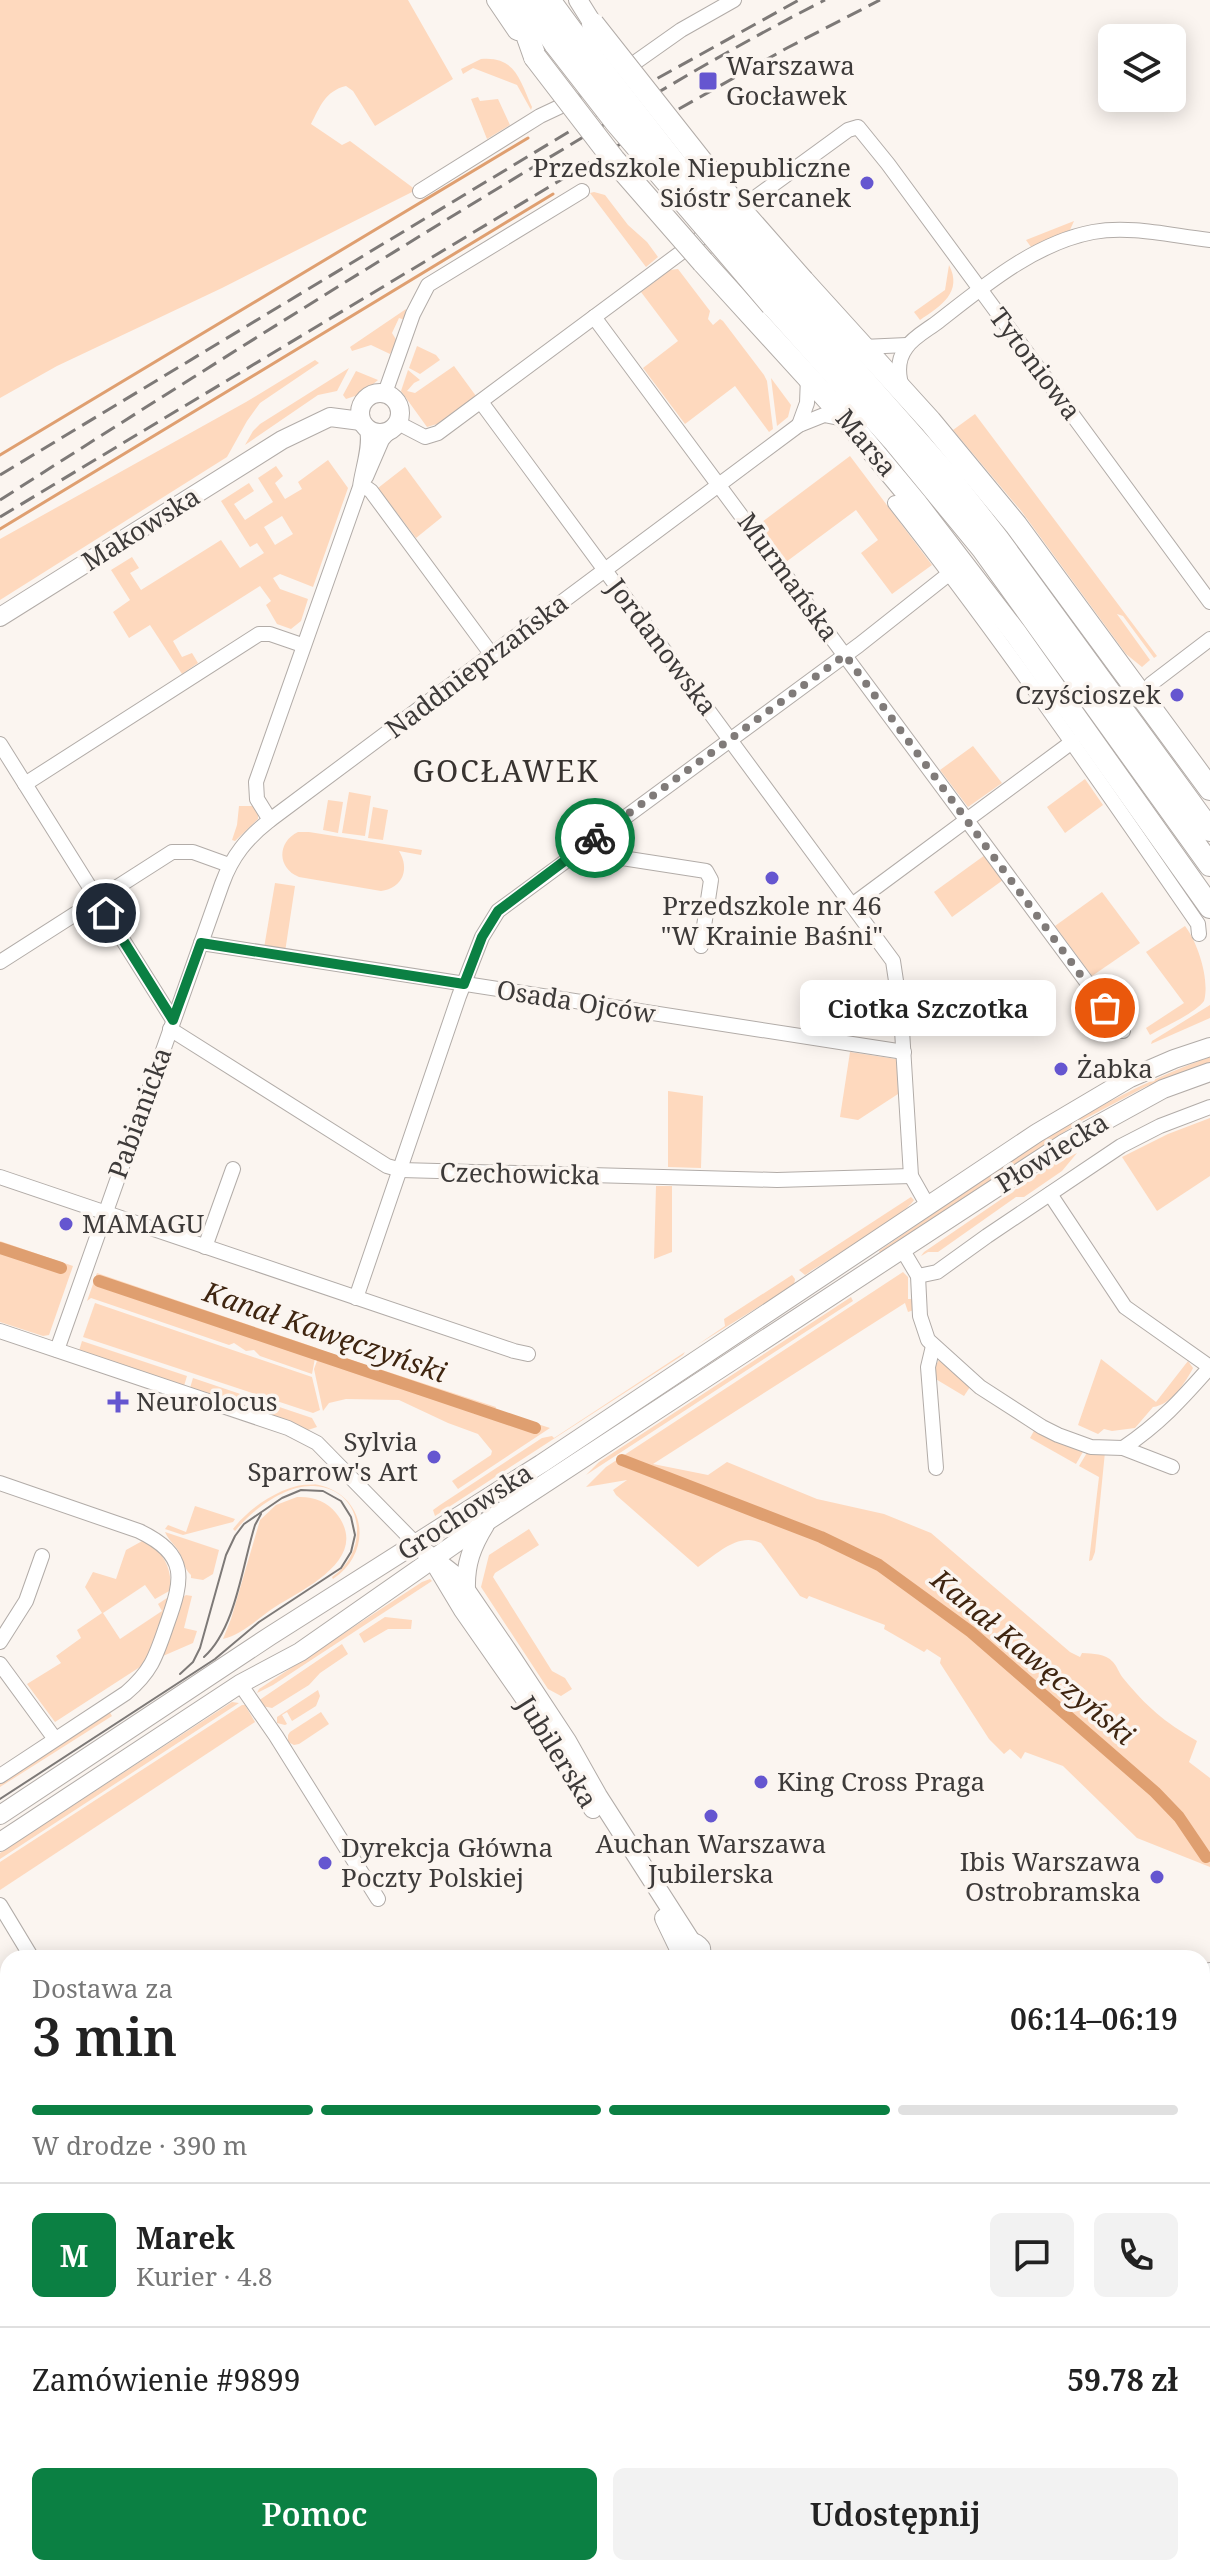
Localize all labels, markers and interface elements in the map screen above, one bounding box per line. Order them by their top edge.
map controls [1098,24,1186,112]
button: layers [1098,24,1186,112]
place label: Warszawa Gocławek [726,47,855,113]
marker: Warszawa Gocławek [697,70,719,92]
place label: Przedszkole Niepubliczne Sióstr Sercanek [533,149,852,215]
marker: Przedszkole Niepubliczne Sióstr Sercanek [858,174,876,192]
street label: Tytoniowa [982,300,1090,427]
street label: Marsa [828,401,906,484]
street label: Makowska [75,478,206,579]
street label: Murmańska [730,505,848,648]
street label: Jordanowska [599,570,726,722]
street label: Naddnieprzańska [378,585,575,746]
place label: Czyścioszek [1015,676,1162,712]
marker: Czyścioszek [1168,686,1186,704]
district label: GOCŁAWEK [413,750,599,791]
courier [555,798,635,878]
icon: bike [573,816,617,860]
marker: Przedszkole nr 46 "W Krainie Baśni" [763,869,781,887]
pin [72,879,140,947]
place label: Przedszkole nr 46 "W Krainie Baśni" [661,887,883,953]
icon: home [84,891,128,935]
street label: Osada Ojców [494,971,659,1031]
pin [1071,974,1139,1042]
callout: Ciotka Szczotka [801,980,1057,1036]
icon: bag [1083,986,1127,1030]
text: Ciotka Szczotka [827,990,1029,1026]
street label: Pabianicka [99,1042,179,1183]
place label: Żabka [1077,1050,1153,1086]
marker: Żabka [1052,1060,1070,1078]
street label: Płowiecka [988,1103,1115,1201]
street label: Czechowicka [439,1154,601,1192]
place label: MAMAGU [82,1205,204,1241]
marker: MAMAGU [57,1215,75,1233]
water label: Kanał Kawęczyński [198,1271,452,1391]
place label: Neurolocus [136,1383,278,1419]
marker: Neurolocus [107,1391,129,1413]
place label: Sylvia Sparrow's Art [247,1423,418,1489]
marker: Sylvia Sparrow's Art [425,1448,443,1466]
street label: Grochowska [390,1454,539,1568]
water label: Kanał Kawęczyński [923,1559,1144,1753]
street label: Jubilerska [509,1688,606,1814]
place label: King Cross Praga [777,1763,985,1799]
marker: King Cross Praga [752,1773,770,1791]
marker: Auchan Warszawa Jubilerska [702,1807,720,1825]
place label: Auchan Warszawa Jubilerska [596,1825,826,1891]
place label: Dyrekcja Główna Poczty Polskiej [341,1829,553,1895]
place label: Ibis Warszawa Ostrobramska [960,1843,1141,1909]
marker: Dyrekcja Główna Poczty Polskiej [316,1854,334,1872]
marker: Ibis Warszawa Ostrobramska [1148,1868,1166,1886]
text: Dostawa za [32,1970,173,2006]
text: 06:14–06:19 [1010,1998,1178,2039]
text: 3 min [32,2000,177,2071]
text: W drodze · 390 m [32,2127,247,2163]
button: chat [990,2213,1074,2297]
button: phone [1094,2213,1178,2297]
text: Marek [136,2217,235,2258]
text: M [60,2235,88,2276]
text: Kurier · 4.8 [136,2258,273,2294]
text: Zamówienie #9899 [32,2359,300,2400]
text: 59.78 zł [1067,2359,1178,2400]
button: Pomoc [32,2468,597,2560]
button: Udostępnij [613,2468,1178,2560]

